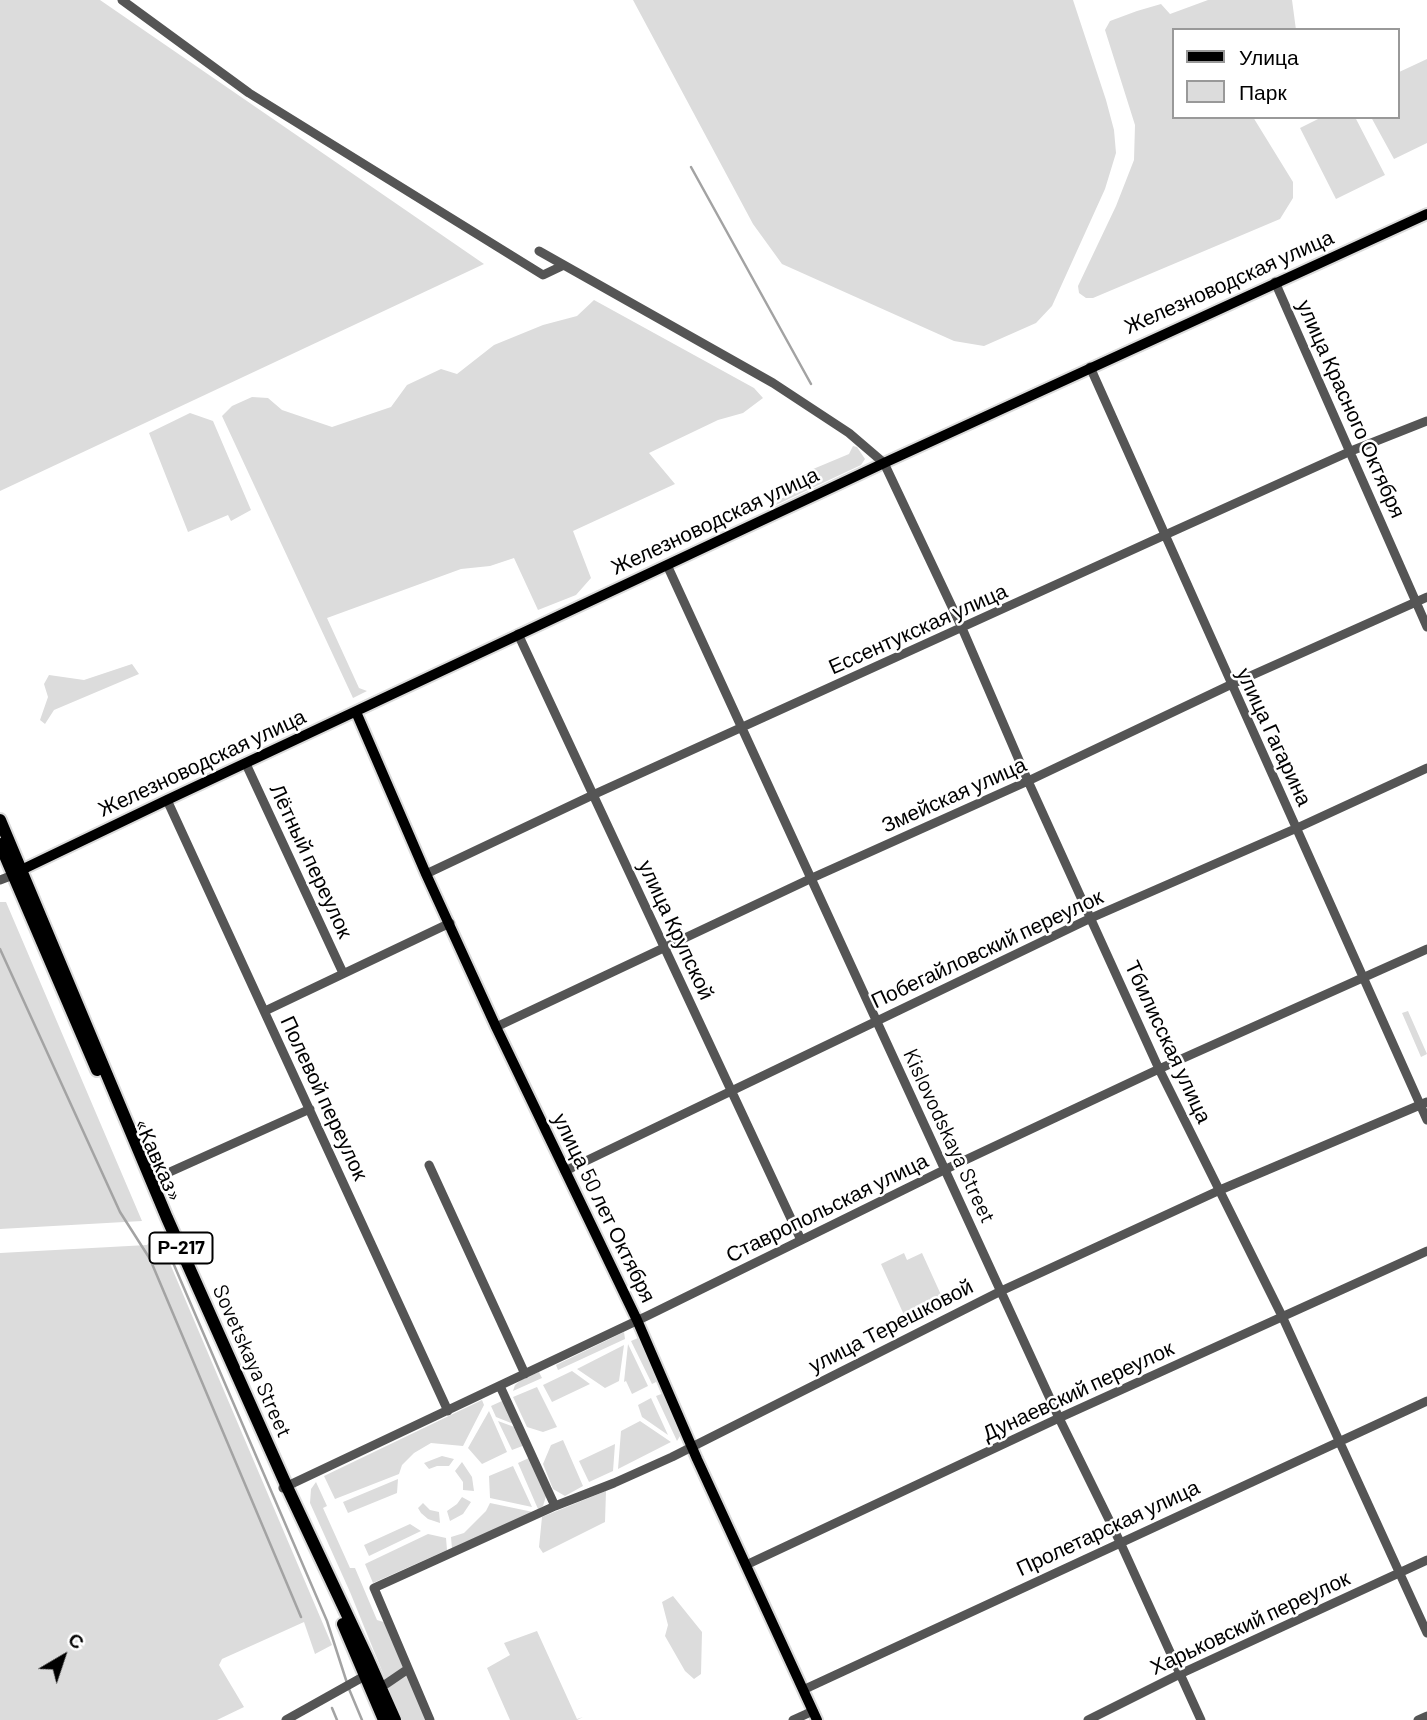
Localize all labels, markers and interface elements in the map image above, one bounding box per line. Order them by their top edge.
legend [1172,28,1399,119]
text: Улица [1239,44,1299,69]
text: Парк [1239,79,1287,104]
street label: Железноводская улица [1121,225,1337,339]
street label: улица Красного Октября [1292,296,1410,522]
street label: Железноводская улица [607,462,823,580]
street label: Ессентукская улица [825,578,1011,680]
street label: улица Гагарина [1231,664,1317,810]
street label: Железноводская улица [94,704,310,822]
street label: Змейская улица [878,752,1030,838]
street label: Лётный переулок [264,780,358,942]
street label: улица Крупской [633,856,719,1004]
street label: Побегайловский переулок [867,884,1107,1014]
street label: Тбилисская улица [1119,957,1217,1127]
street label: Полевой переулок [275,1012,373,1184]
street label: Kislovodskaya Street [898,1045,1000,1227]
street label: улица 50 лет Октября [547,1109,661,1307]
street label: «Кавказ» [128,1114,188,1206]
street label: Ставропольская улица [722,1148,932,1268]
road number: Р-217 [150,1232,212,1264]
street label: улица Терешковой [805,1274,977,1378]
street label: Sovetskaya Street [207,1281,297,1441]
street label: Дунаевский переулок [978,1336,1178,1446]
street label: Пролетарская улица [1012,1475,1204,1581]
street label: Харьковский переулок [1146,1566,1354,1680]
north arrow [28,1622,98,1692]
text: С [64,1627,89,1654]

